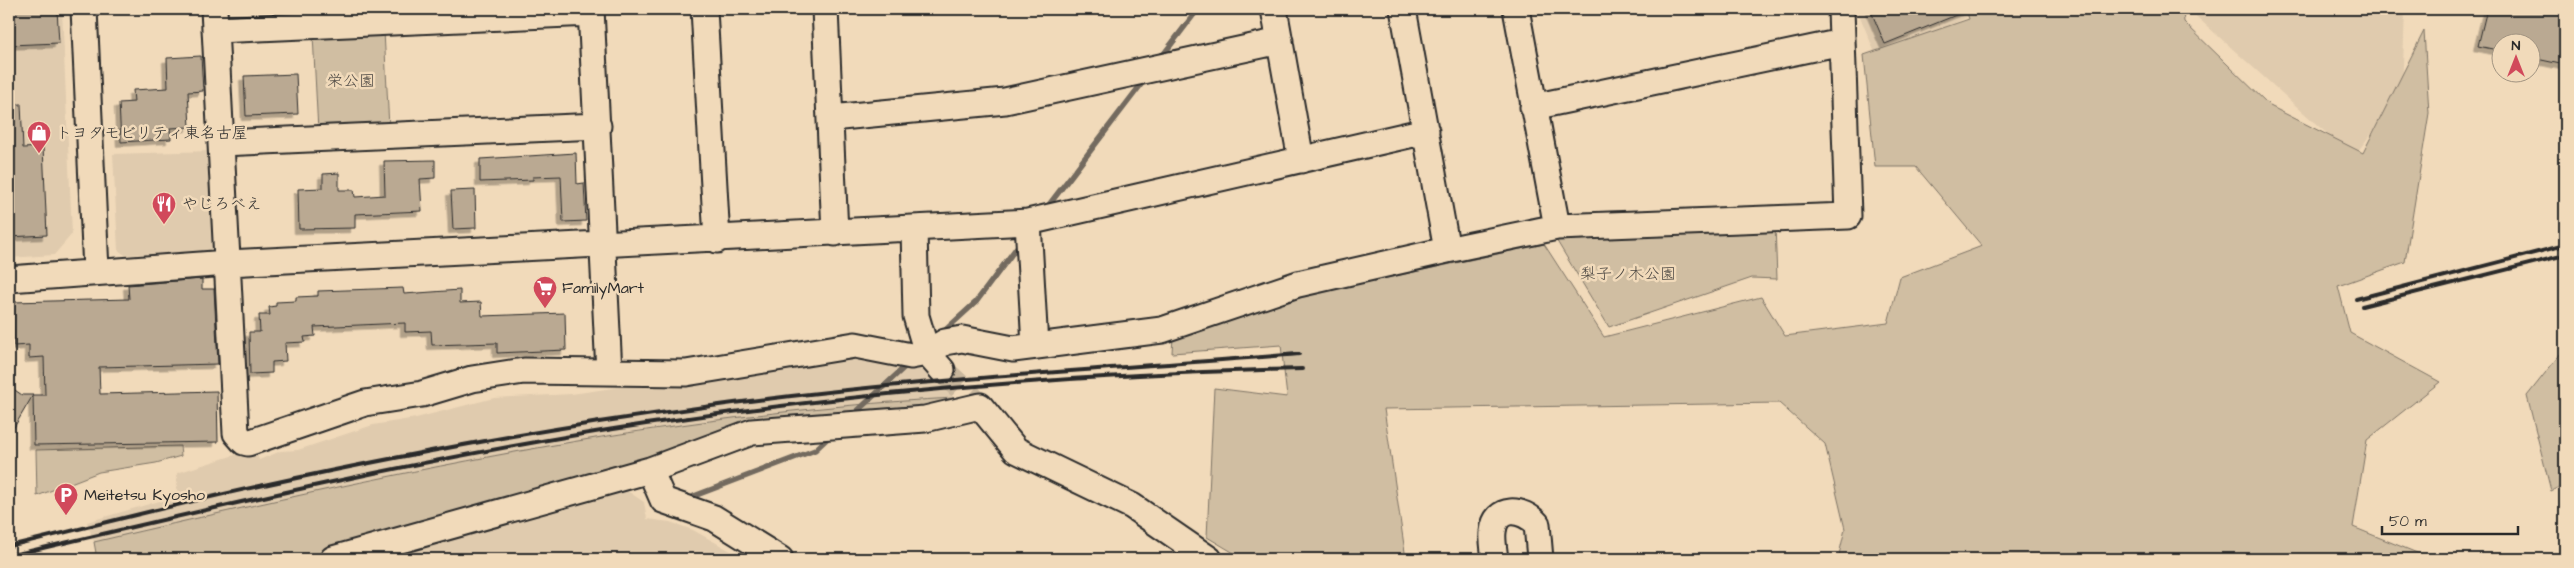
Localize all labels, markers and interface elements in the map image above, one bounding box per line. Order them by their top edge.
north arrow [2492,32,2542,82]
text: N [2512,36,2521,56]
park label: 栄公園 [327,70,375,92]
shop icon: トヨタモビリティ東名古屋 [26,120,52,154]
place label: トヨタモビリティ東名古屋 [56,122,248,144]
restaurant icon: やじろべえ [151,191,177,225]
place label: やじろべえ [182,193,262,215]
park label: 梨子ノ木公園 [1580,263,1676,285]
supermarket icon: FamilyMart [532,275,558,309]
place label: FamilyMart [562,277,645,300]
parking icon: Meitetsu Kyosho [53,482,79,516]
place label: Meitetsu Kyosho [84,484,205,507]
scale bar [2382,503,2518,535]
text: 50 m [2389,511,2427,532]

